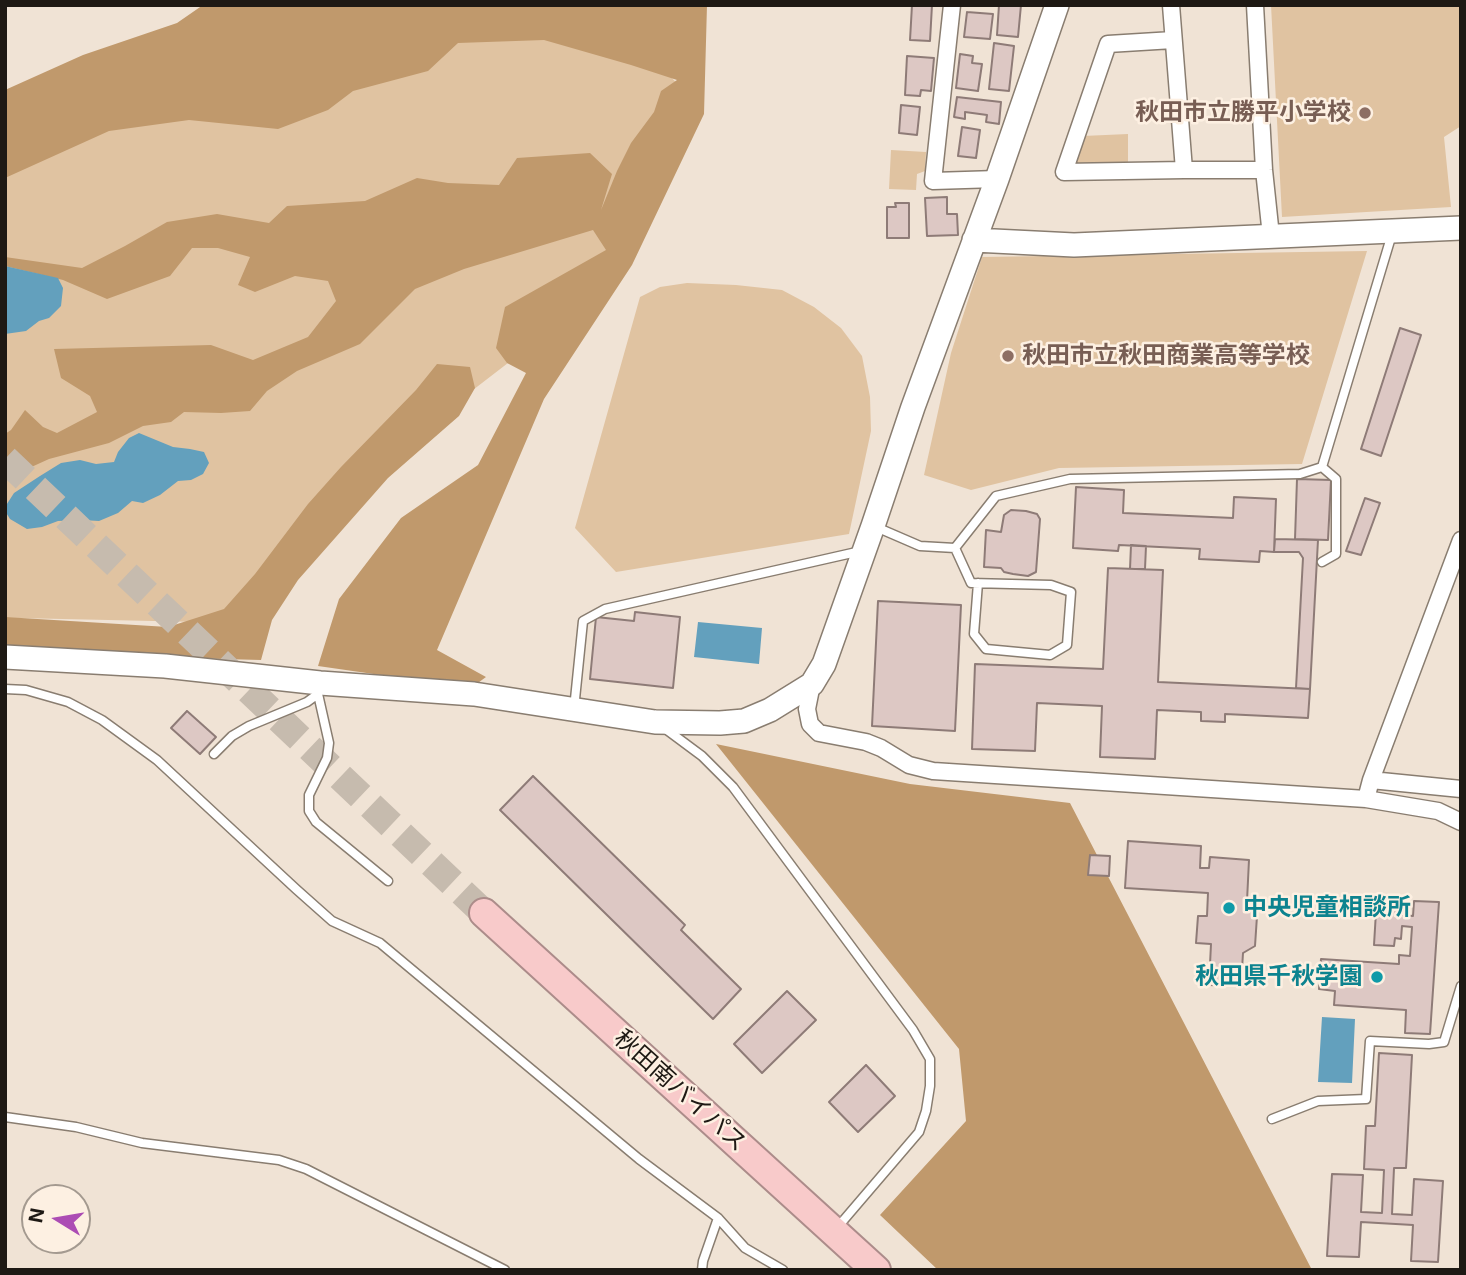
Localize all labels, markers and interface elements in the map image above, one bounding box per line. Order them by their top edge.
place label: 秋田市立勝平小学校 [1135,99,1351,127]
marker: 秋田市立勝平小学校 [1357,105,1373,121]
place label: 秋田市立秋田商業高等学校 [1022,342,1310,370]
marker: 秋田市立秋田商業高等学校 [1000,348,1016,364]
place label: 中央児童相談所 [1243,894,1411,922]
marker: 中央児童相談所 [1221,900,1237,916]
place label: 秋田県千秋学園 [1195,963,1363,991]
marker: 秋田県千秋学園 [1369,969,1385,985]
street label: 秋田南バイパス [608,1024,752,1158]
north arrow [21,1184,91,1254]
text: N [24,1206,50,1225]

